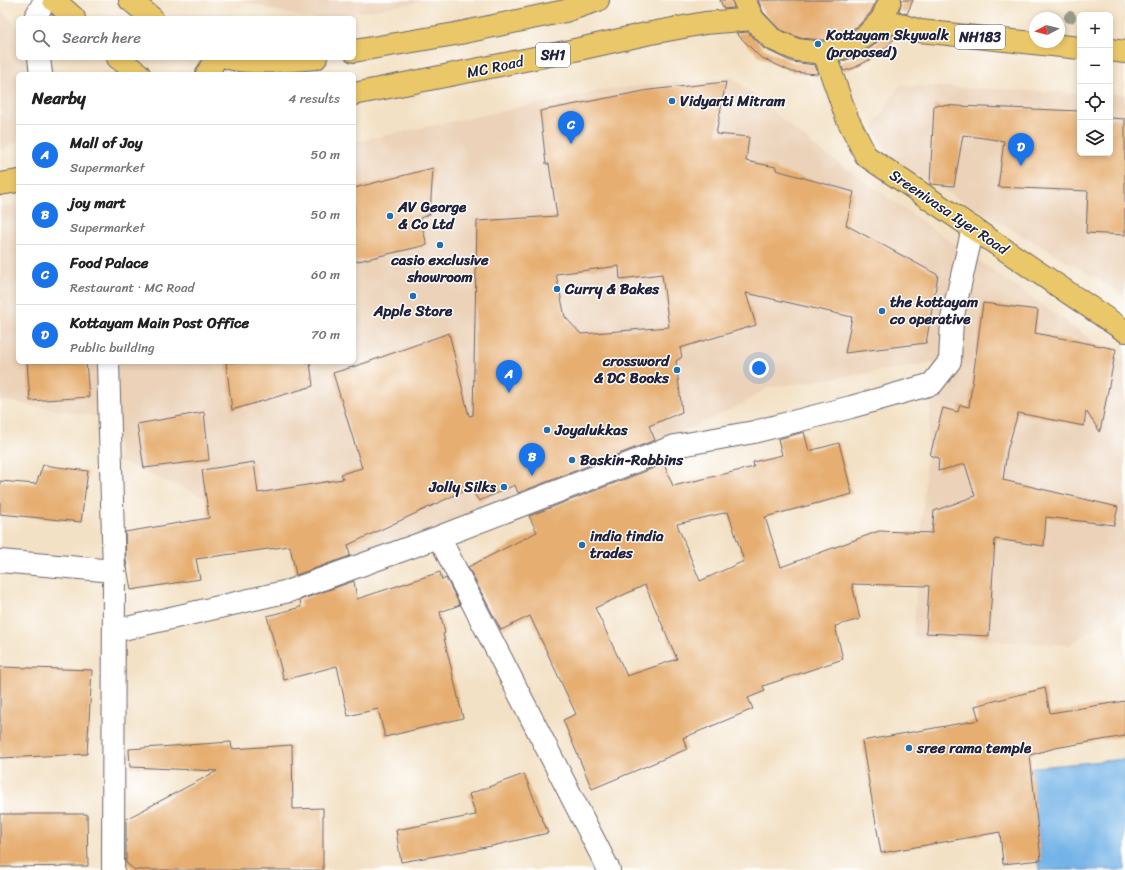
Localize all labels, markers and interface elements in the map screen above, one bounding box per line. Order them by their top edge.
north arrow [1029,12,1065,48]
map controls [1077,12,1113,156]
button: + [1077,12,1113,48]
search box [16,16,356,60]
place label: Kottayam Skywalk (proposed) [825,22,950,65]
text: Search here [62,25,141,51]
road number: NH183 [955,25,1005,49]
icon: search [30,27,52,49]
marker: Kottayam Skywalk (proposed) [813,39,823,49]
road number: SH1 [536,43,570,67]
street label: MC Road [464,48,527,86]
button: − [1077,48,1113,84]
text: Nearby [32,83,86,113]
button: locate [1077,84,1113,120]
text: 4 results [288,87,340,110]
place label: Vidyarti Mitram [680,88,786,114]
marker: Vidyarti Mitram [667,96,677,106]
pin: C [558,111,584,144]
button: layers [1077,120,1113,156]
text: Mall of Joy [70,130,143,156]
pin: D [1008,133,1034,166]
text: A [41,143,49,166]
text: 50 m [310,143,340,166]
text: Supermarket [70,156,145,179]
street label: Sreenivasa Iyer Road [884,162,1015,262]
text: joy mart [70,190,126,216]
place label: AV George & Co Ltd [397,194,467,237]
text: B [41,203,49,226]
text: 50 m [310,203,340,226]
marker: AV George & Co Ltd [385,211,395,221]
text: Supermarket [70,216,145,239]
marker: casio exclusive showroom [435,240,445,250]
place label: casio exclusive showroom [390,247,489,290]
text: Food Palace [70,250,149,276]
text: C [41,263,49,286]
text: 60 m [311,263,340,286]
text: Restaurant · MC Road [70,276,194,299]
place label: Curry & Bakes [564,276,660,302]
marker: Curry & Bakes [552,284,562,294]
place label: the kottayam co operative [889,289,979,332]
marker: Apple Store [408,291,418,301]
place label: Apple Store [373,298,453,324]
marker: the kottayam co operative [877,306,887,316]
text: Kottayam Main Post Office [70,310,249,336]
text: D [41,323,49,346]
text: 70 m [311,323,340,346]
text: Public building [70,336,155,359]
place label: crossword & DC Books [594,348,671,391]
your location [749,358,769,378]
pin: A [496,360,522,393]
marker: crossword & DC Books [672,365,682,375]
place label: Joyalukkas [554,417,629,443]
marker: Joyalukkas [542,425,552,435]
pin: B [519,443,545,476]
place label: Baskin-Robbins [580,447,684,473]
marker: Baskin-Robbins [567,455,577,465]
place label: Jolly Silks [428,474,497,500]
marker: Jolly Silks [499,482,509,492]
place label: india tindia trades [590,523,664,566]
marker: india tindia trades [577,540,587,550]
place label: sree rama temple [916,735,1032,761]
marker: sree rama temple [904,743,914,753]

